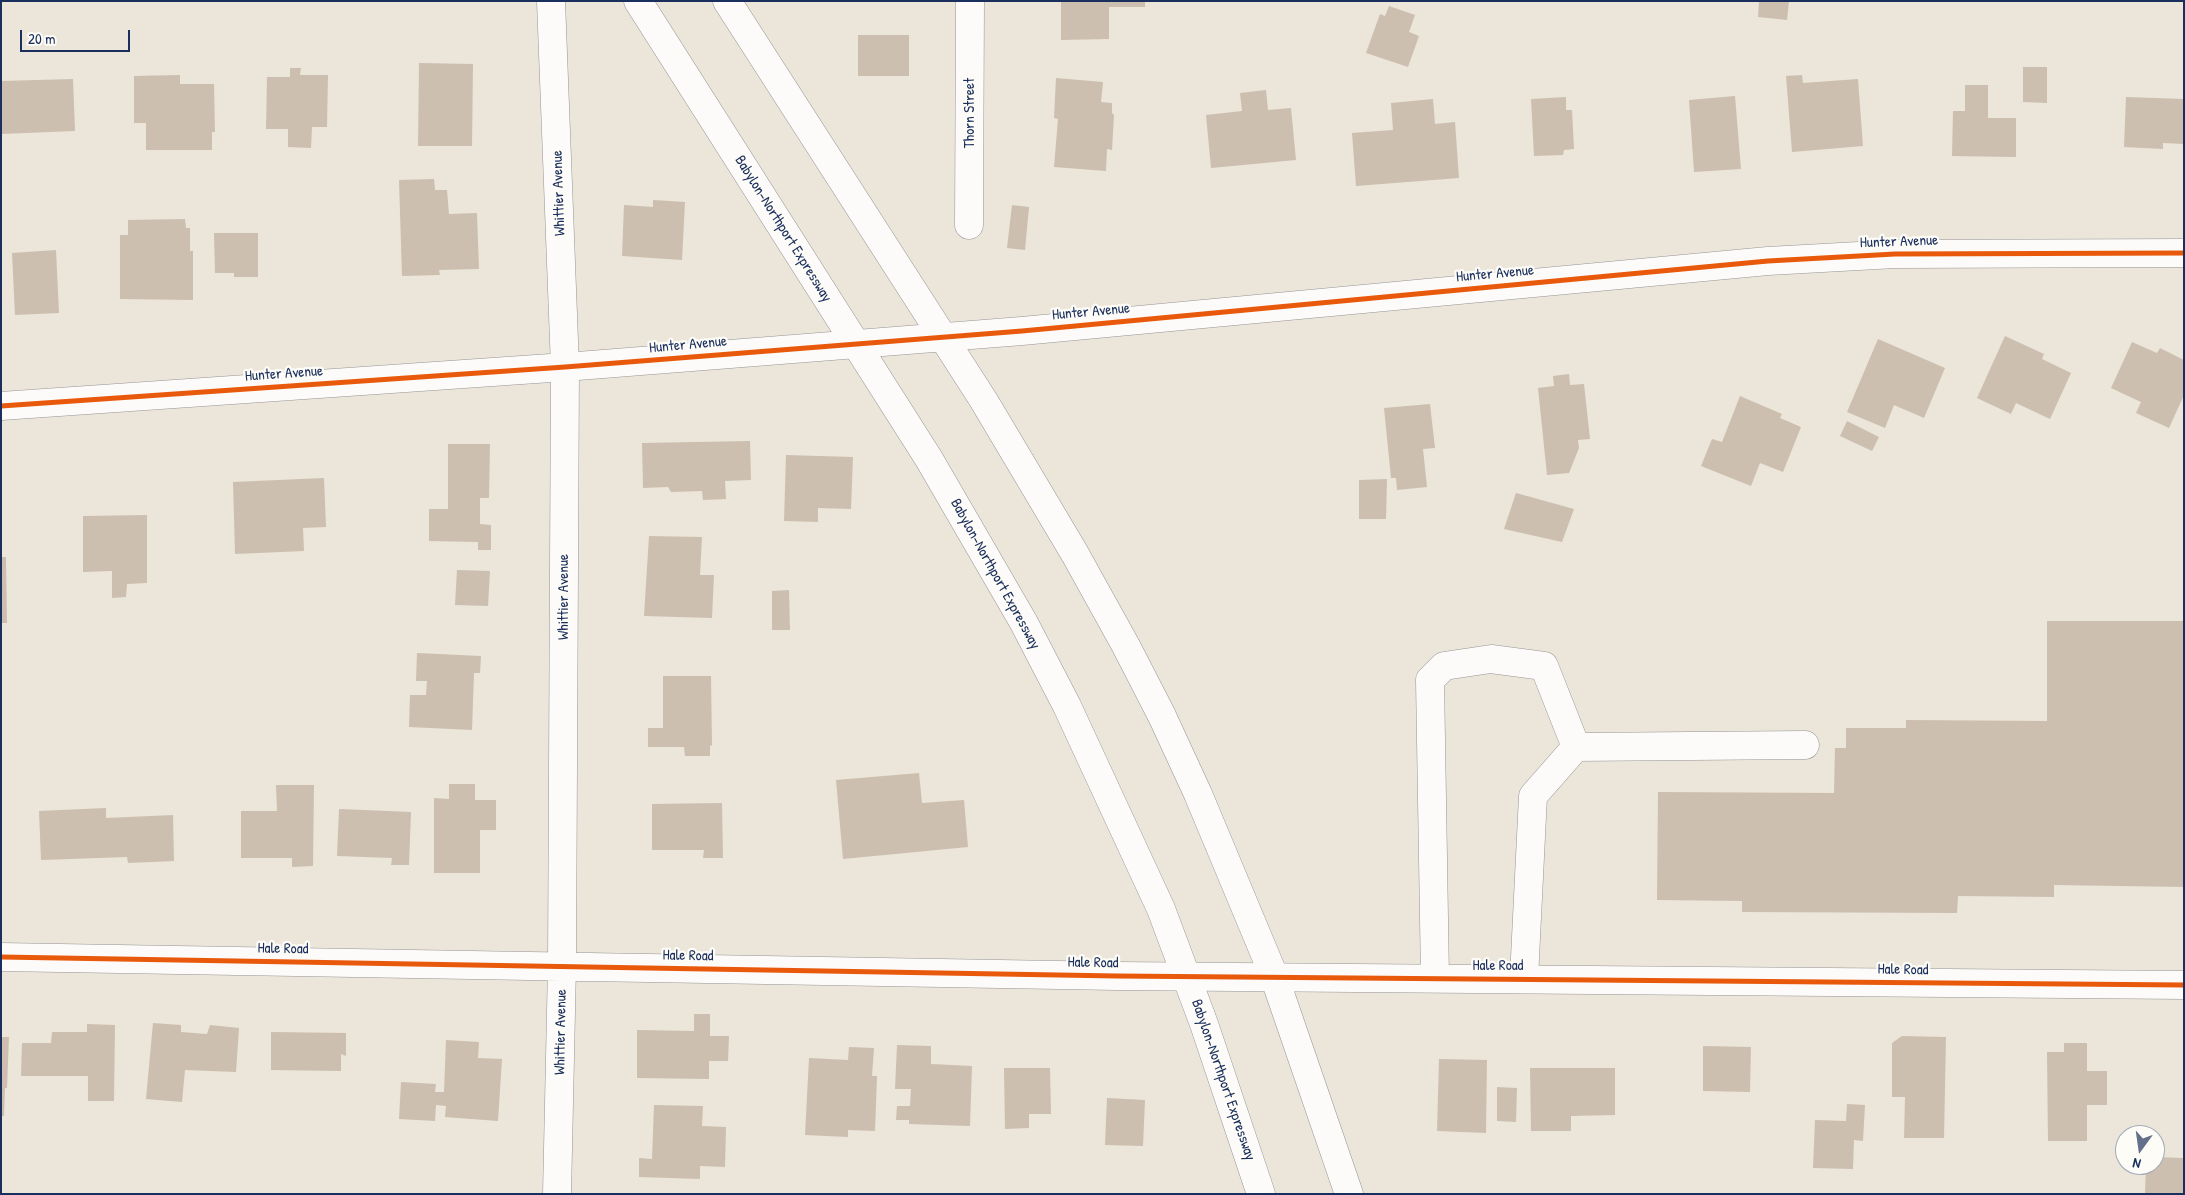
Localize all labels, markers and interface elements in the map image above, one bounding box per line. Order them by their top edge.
scale bar [22,20,132,52]
text: 20 m [28,28,55,49]
street label: Thorn Street [961,78,979,148]
street label: Whittier Avenue [549,150,569,236]
street label: Babylon-Northport Expressway [731,152,835,306]
street label: Hunter Avenue [1860,232,1938,252]
street label: Hunter Avenue [1455,262,1535,286]
street label: Hunter Avenue [1051,300,1131,324]
street label: Hunter Avenue [648,333,728,357]
street label: Hunter Avenue [244,362,324,386]
street label: Babylon-Northport Expressway [946,496,1044,652]
street label: Whittier Avenue [555,554,573,640]
street label: Hale Road [257,940,309,958]
street label: Hale Road [662,947,714,965]
street label: Hale Road [1067,954,1119,972]
street label: Hale Road [1473,957,1523,975]
street label: Hale Road [1877,961,1929,979]
street label: Whittier Avenue [551,989,571,1075]
street label: Babylon-Northport Expressway [1187,997,1259,1163]
north arrow [2115,1125,2165,1175]
text: N [2131,1154,2142,1174]

